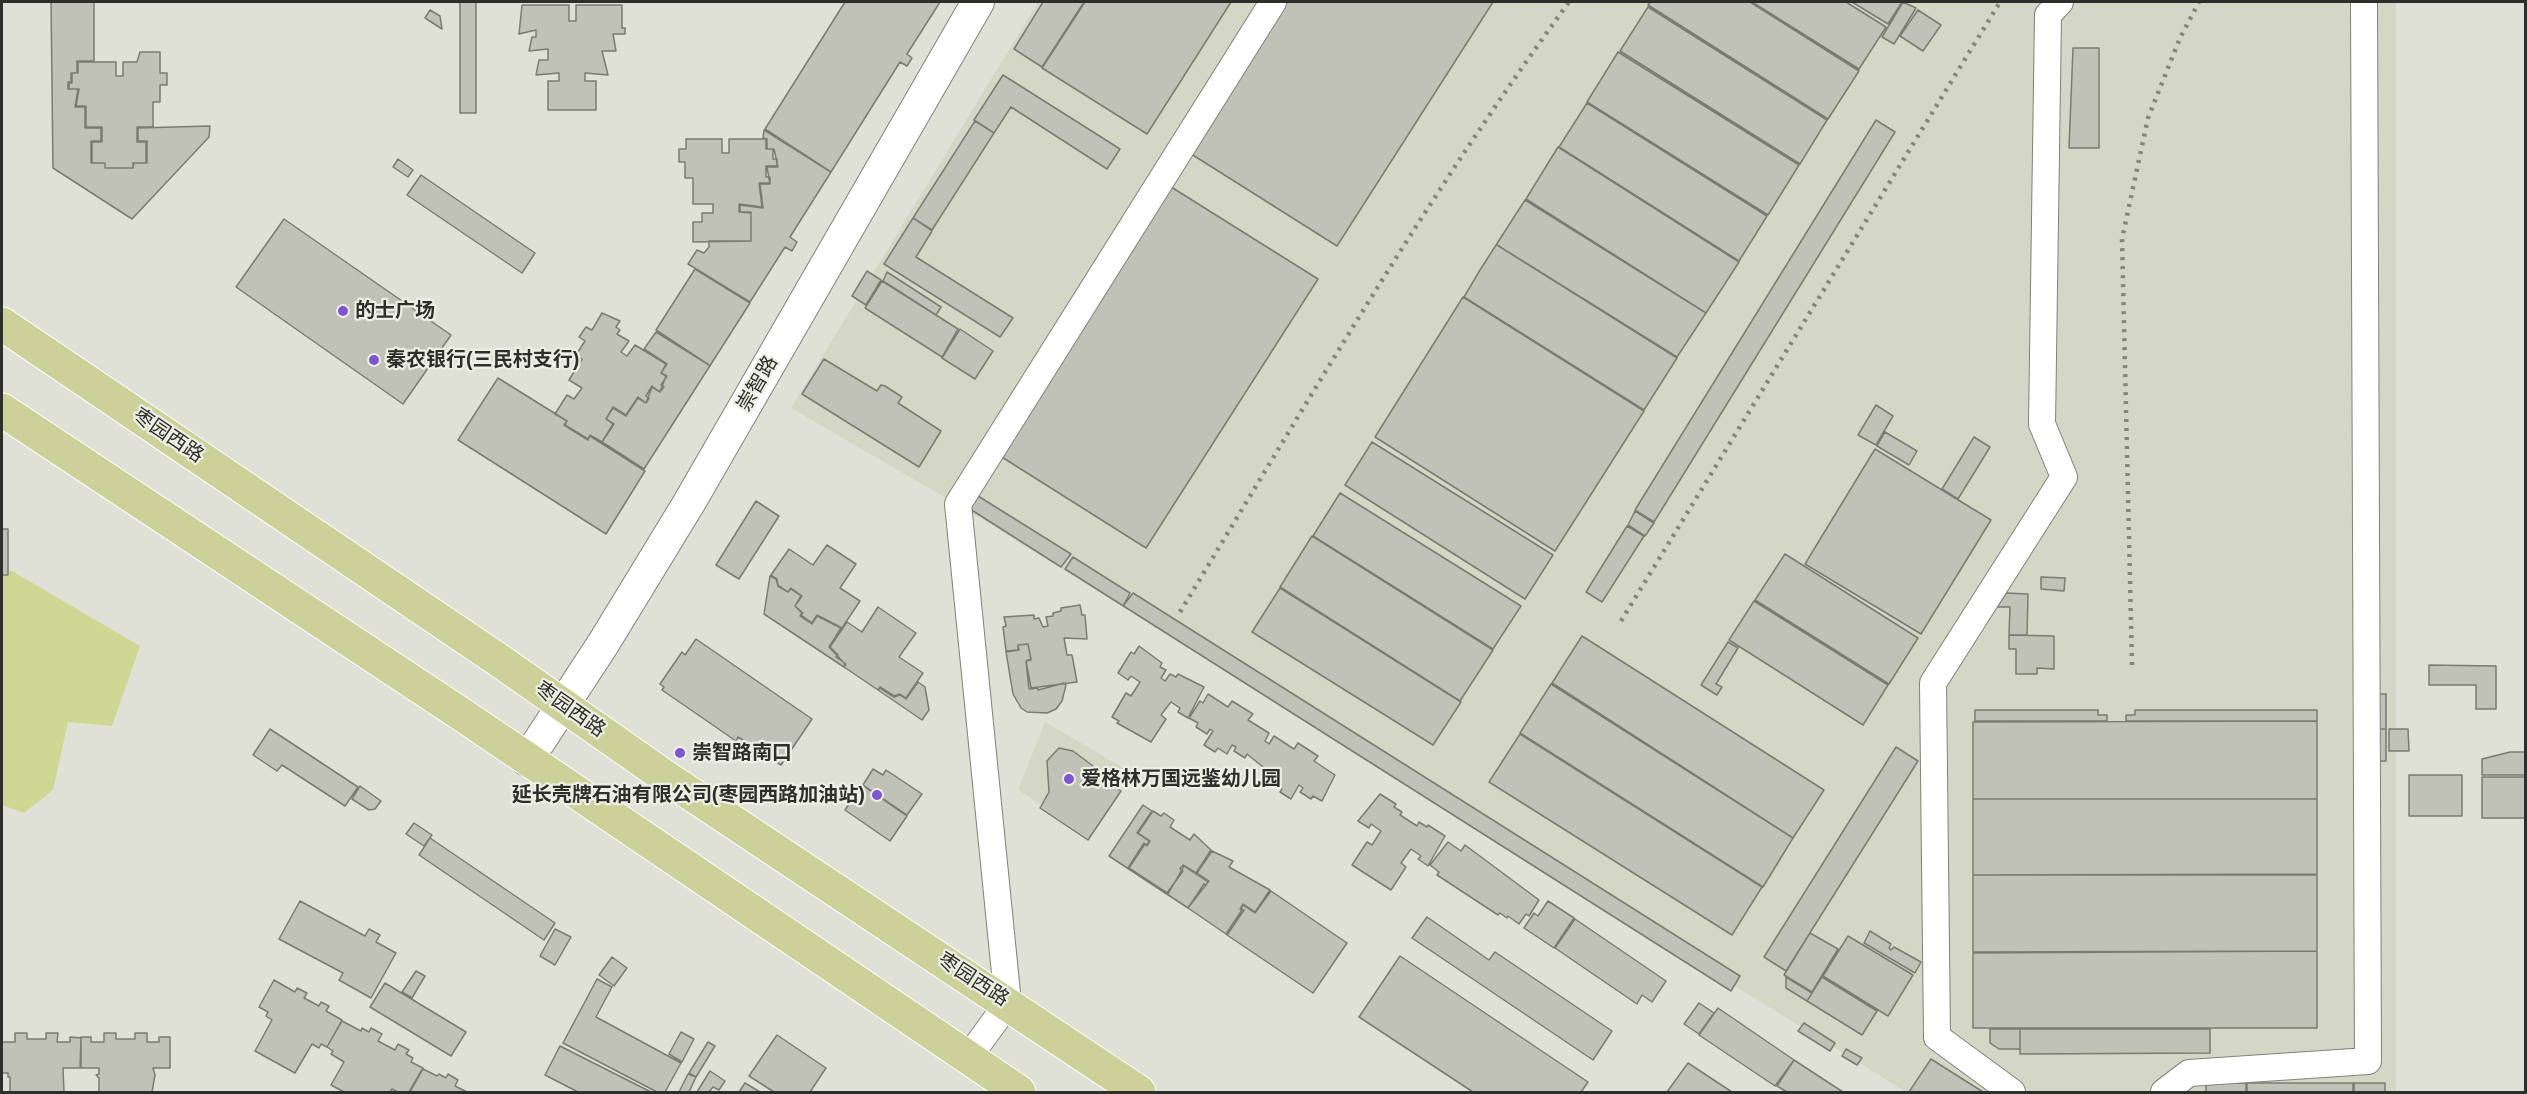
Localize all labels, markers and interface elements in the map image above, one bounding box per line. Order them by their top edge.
place label: 的士广场 [355,299,435,323]
marker: 的士广场 [336,304,350,318]
place label: 秦农银行(三民村支行) [386,348,579,372]
street label: 崇智路 [733,352,783,416]
marker: 秦农银行(三民村支行) [367,353,381,367]
street label: 枣园西路 [128,404,208,468]
street label: 枣园西路 [530,677,610,743]
place label: 崇智路南口 [692,741,792,765]
marker: 崇智路南口 [673,746,687,760]
place label: 爱格林万国远鉴幼儿园 [1081,767,1281,791]
marker: 爱格林万国远鉴幼儿园 [1062,772,1076,786]
place label: 延长壳牌石油有限公司(枣园西路加油站) [512,783,865,807]
marker: 延长壳牌石油有限公司(枣园西路加油站) [870,788,884,802]
street label: 枣园西路 [933,948,1013,1012]

